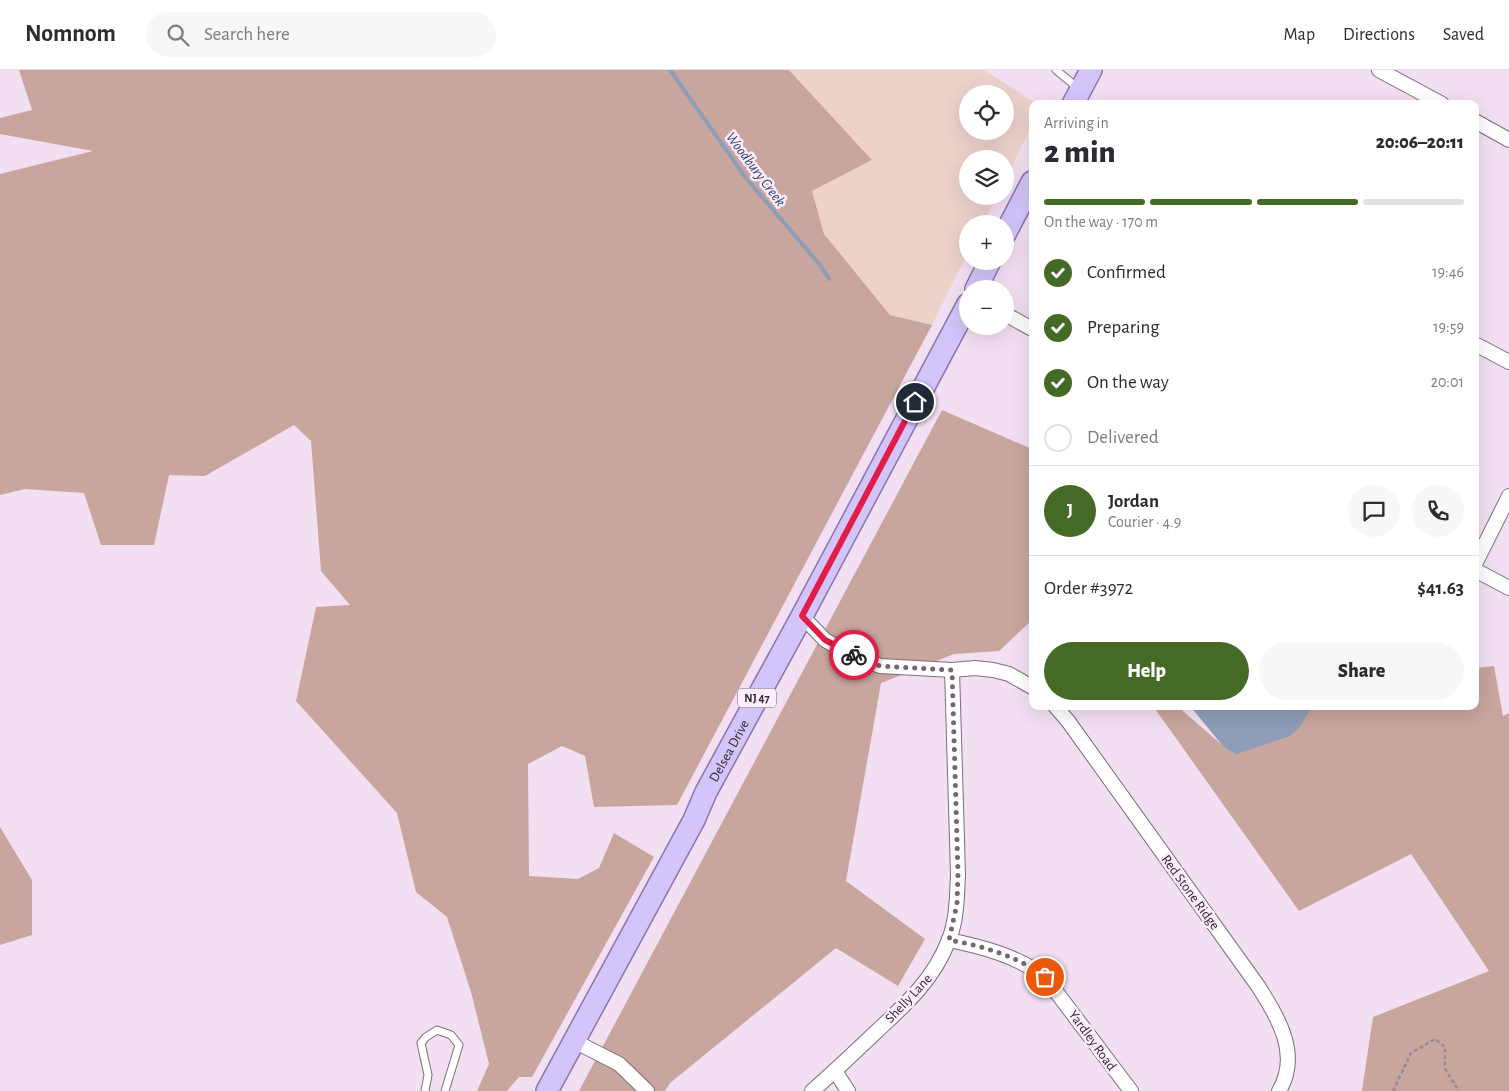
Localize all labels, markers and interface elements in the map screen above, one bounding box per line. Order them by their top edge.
search box [146,12,496,57]
icon: search [164,21,192,49]
text: Nomnom [25,22,116,46]
text: Search here [204,25,290,44]
text: Map [1284,26,1315,44]
text: Directions [1343,26,1415,44]
text: Saved [1443,26,1484,44]
map controls [959,85,1014,335]
button: locate [959,85,1014,140]
text: Arriving in [1044,115,1109,131]
water label: Woodbury Creek [723,130,788,209]
text: 20:06–20:11 [1376,133,1464,152]
text: 2 min [1044,136,1116,168]
button: layers [959,150,1014,205]
text: On the way · 170 m [1044,214,1158,230]
button: + [959,215,1014,270]
icon: check [1044,259,1072,287]
text: Confirmed [1087,263,1166,282]
text: 19:46 [1432,264,1464,280]
button: − [959,280,1014,335]
icon: check [1044,314,1072,342]
text: Preparing [1087,318,1160,337]
text: 19:59 [1433,319,1464,335]
icon: check [1044,369,1072,397]
text: On the way [1087,373,1169,392]
text: 20:01 [1431,374,1464,390]
pin [894,381,936,423]
icon: home [901,388,929,416]
text: Delivered [1087,428,1159,447]
button: chat [1348,485,1400,537]
button: phone [1412,485,1464,537]
text: Jordan [1108,492,1159,511]
text: J [1067,501,1073,520]
text: Courier · 4.9 [1108,514,1181,530]
text: Order #3972 [1044,579,1133,598]
text: $41.63 [1417,579,1464,598]
courier [829,630,879,680]
icon: bike [840,641,868,669]
button: Help [1044,642,1249,700]
button: Share [1259,642,1464,700]
road number: NJ 47 [738,688,776,708]
street label: Delsea Drive [707,718,752,784]
street label: Red Stone Ridge [1158,853,1222,933]
pin [1024,956,1066,998]
icon: bag [1031,963,1059,991]
street label: Shelly Lane [883,972,935,1026]
street label: Yardley Road [1066,1008,1119,1073]

